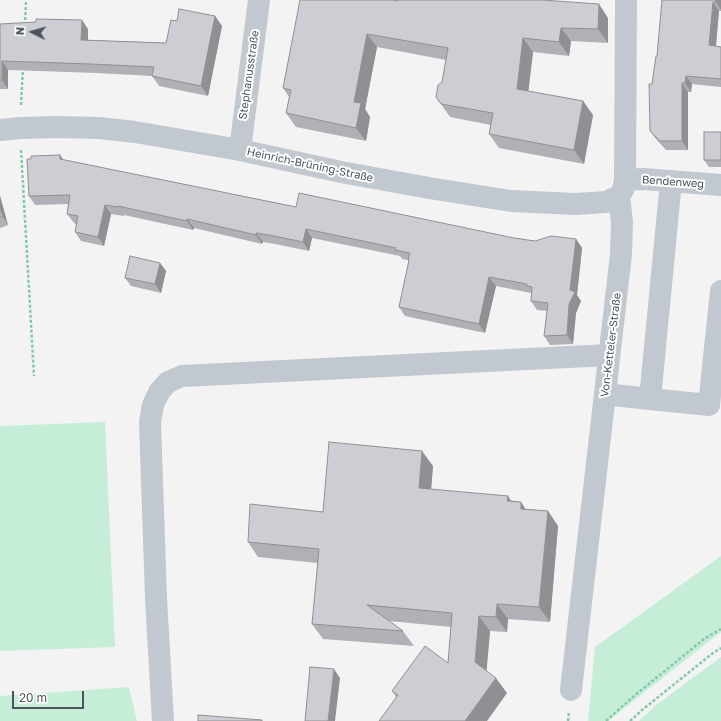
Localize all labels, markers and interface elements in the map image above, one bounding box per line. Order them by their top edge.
north arrow [12,12,52,52]
text: N [13,26,26,36]
street label: Stephanusstraße [236,30,262,120]
street label: Heinrich-Brüning-Straße [246,145,374,185]
street label: Bendenweg [641,173,705,191]
street label: Von-Ketteler-Straße [598,292,624,398]
scale bar [14,683,86,709]
text: 20 m [19,690,47,705]

